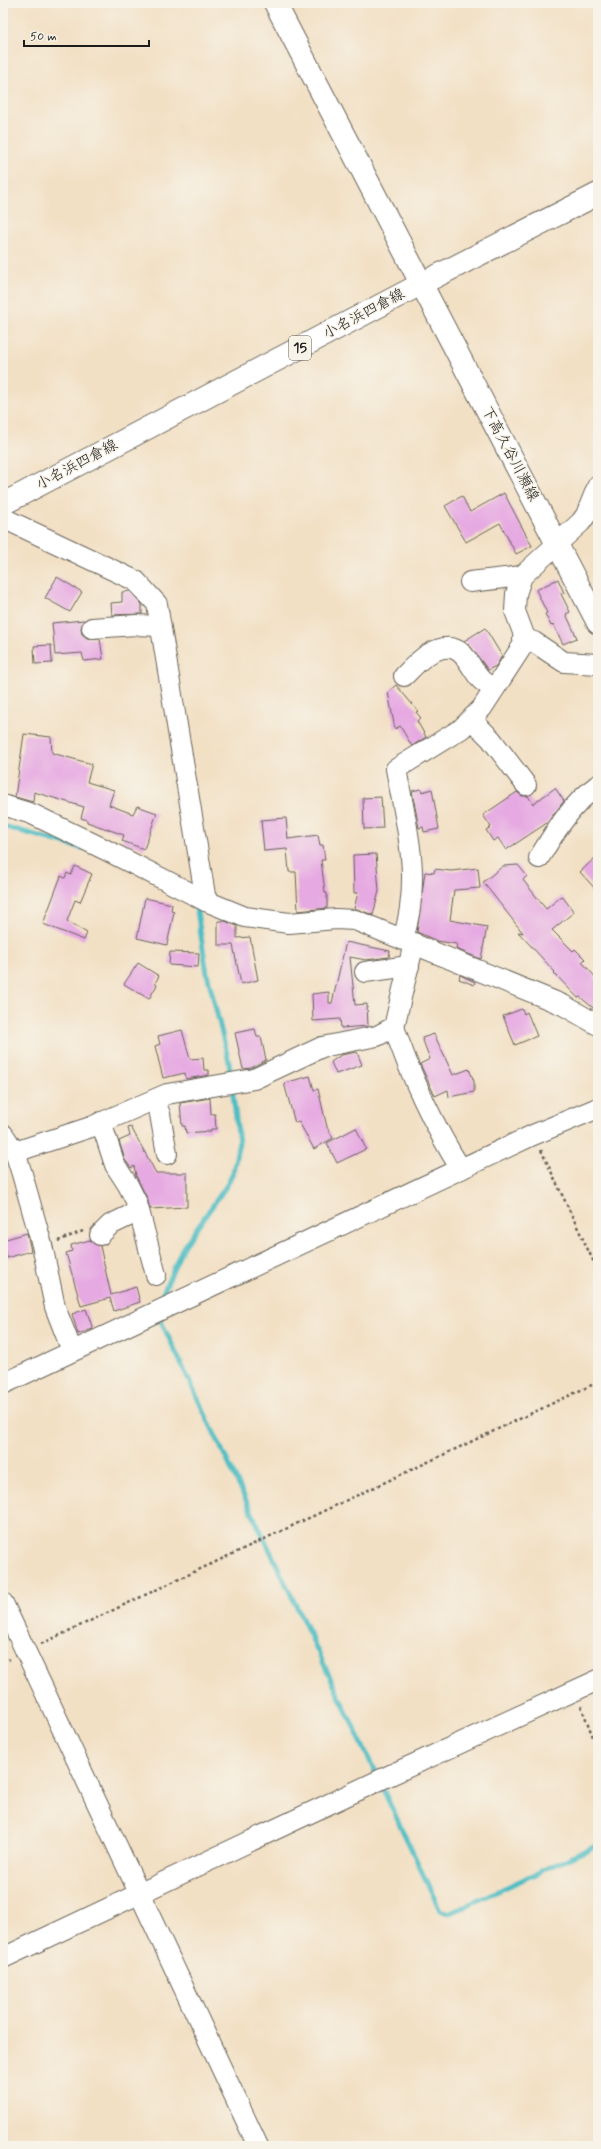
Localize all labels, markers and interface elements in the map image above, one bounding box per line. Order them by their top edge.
scale bar [24,22,149,48]
text: 50 m [30,29,57,45]
street label: 小名浜四倉線 [320,284,408,344]
road number: 15 [289,336,311,360]
street label: 下高久谷川瀬線 [477,403,543,505]
street label: 小名浜四倉線 [33,435,121,495]

